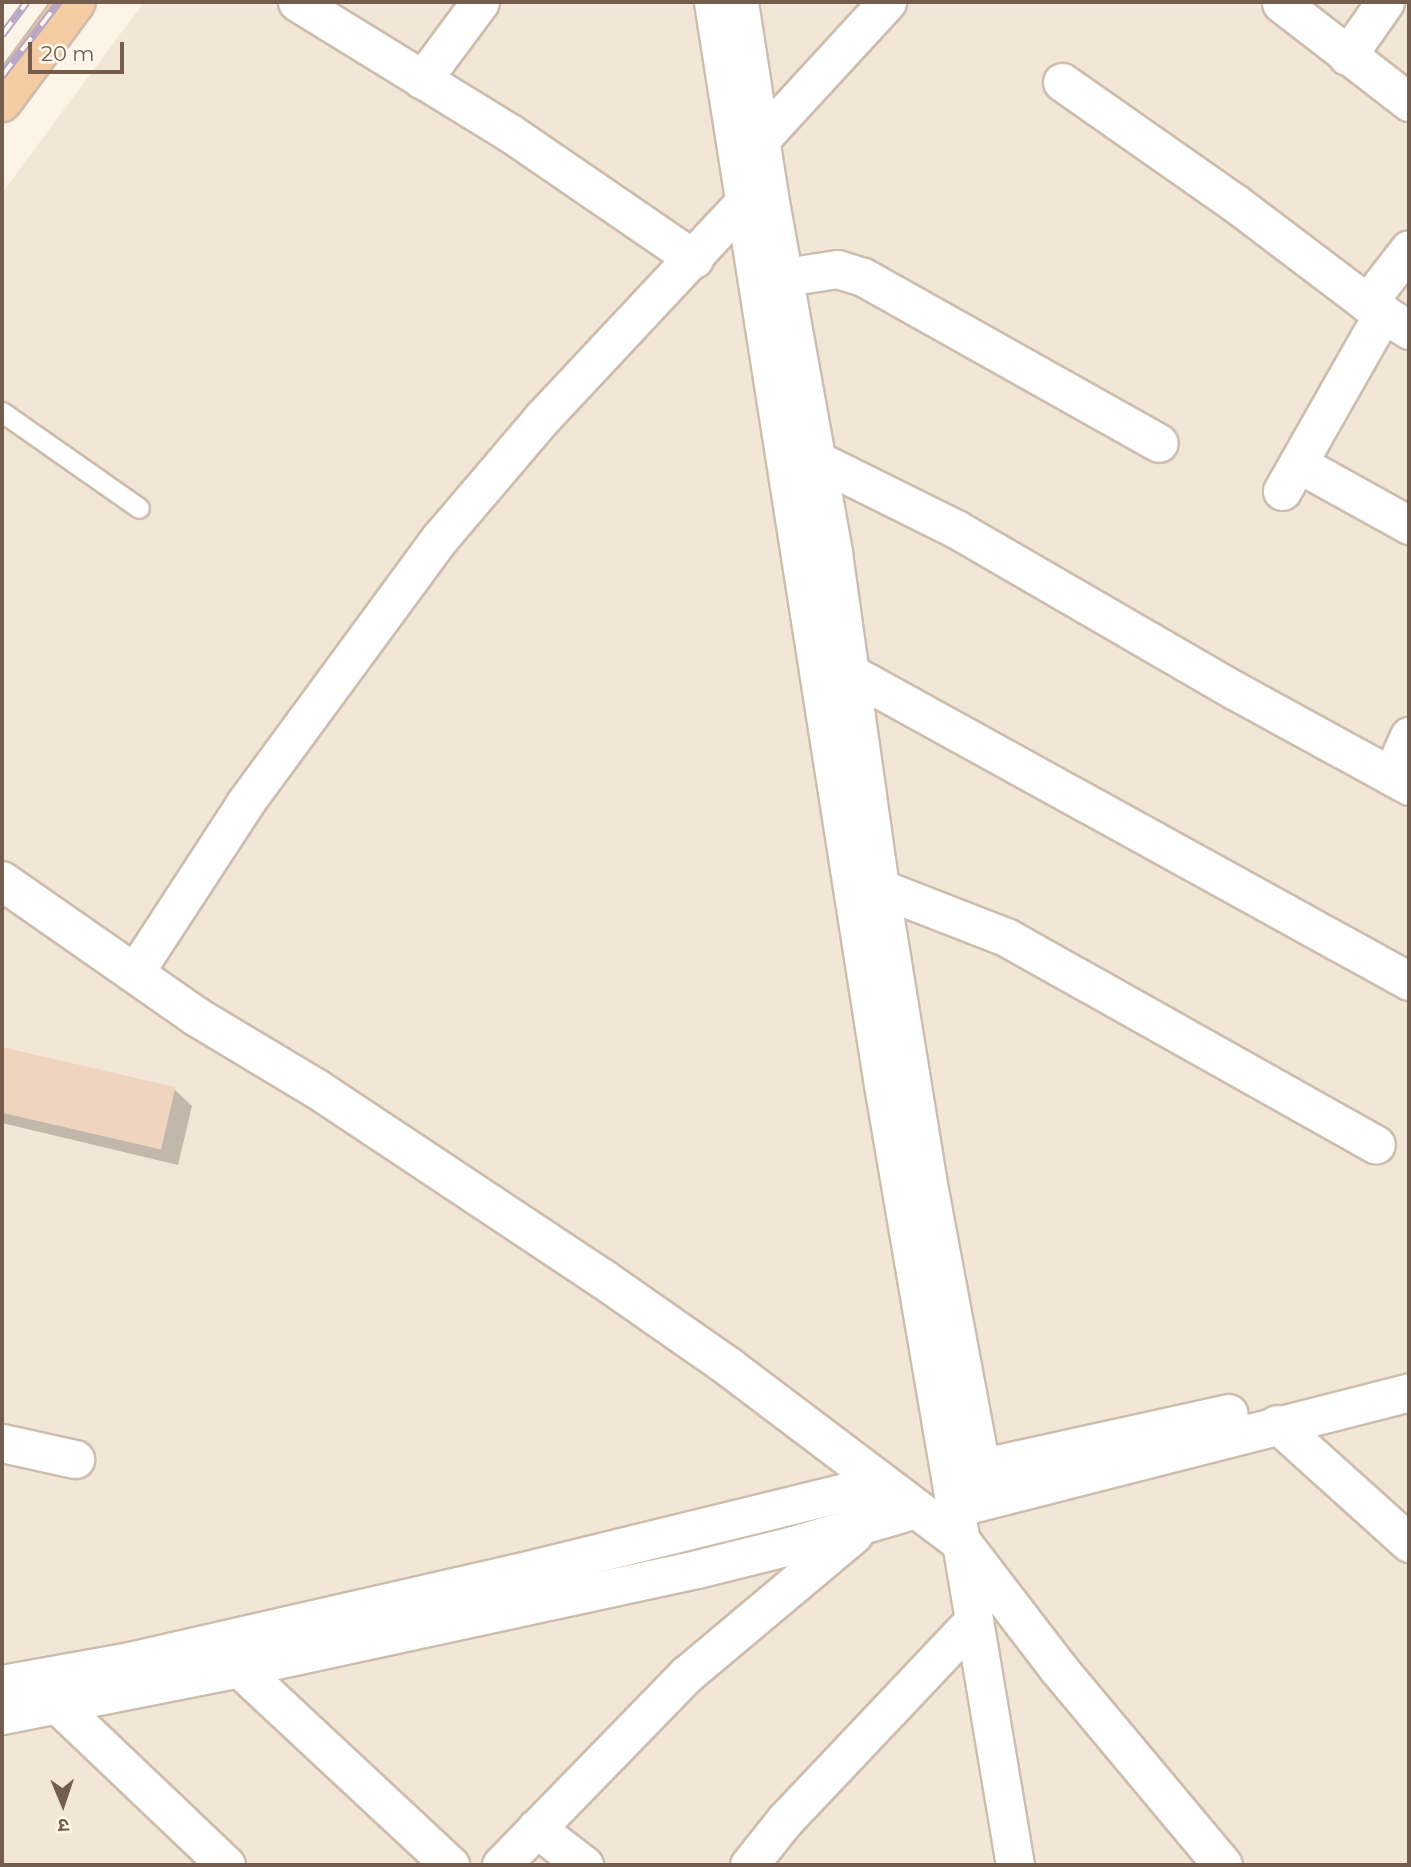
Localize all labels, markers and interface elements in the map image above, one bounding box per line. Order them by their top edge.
scale bar [32,28,128,72]
text: 20 m [41,41,95,66]
north arrow [28,1769,98,1839]
text: उ [58,1814,70,1837]

